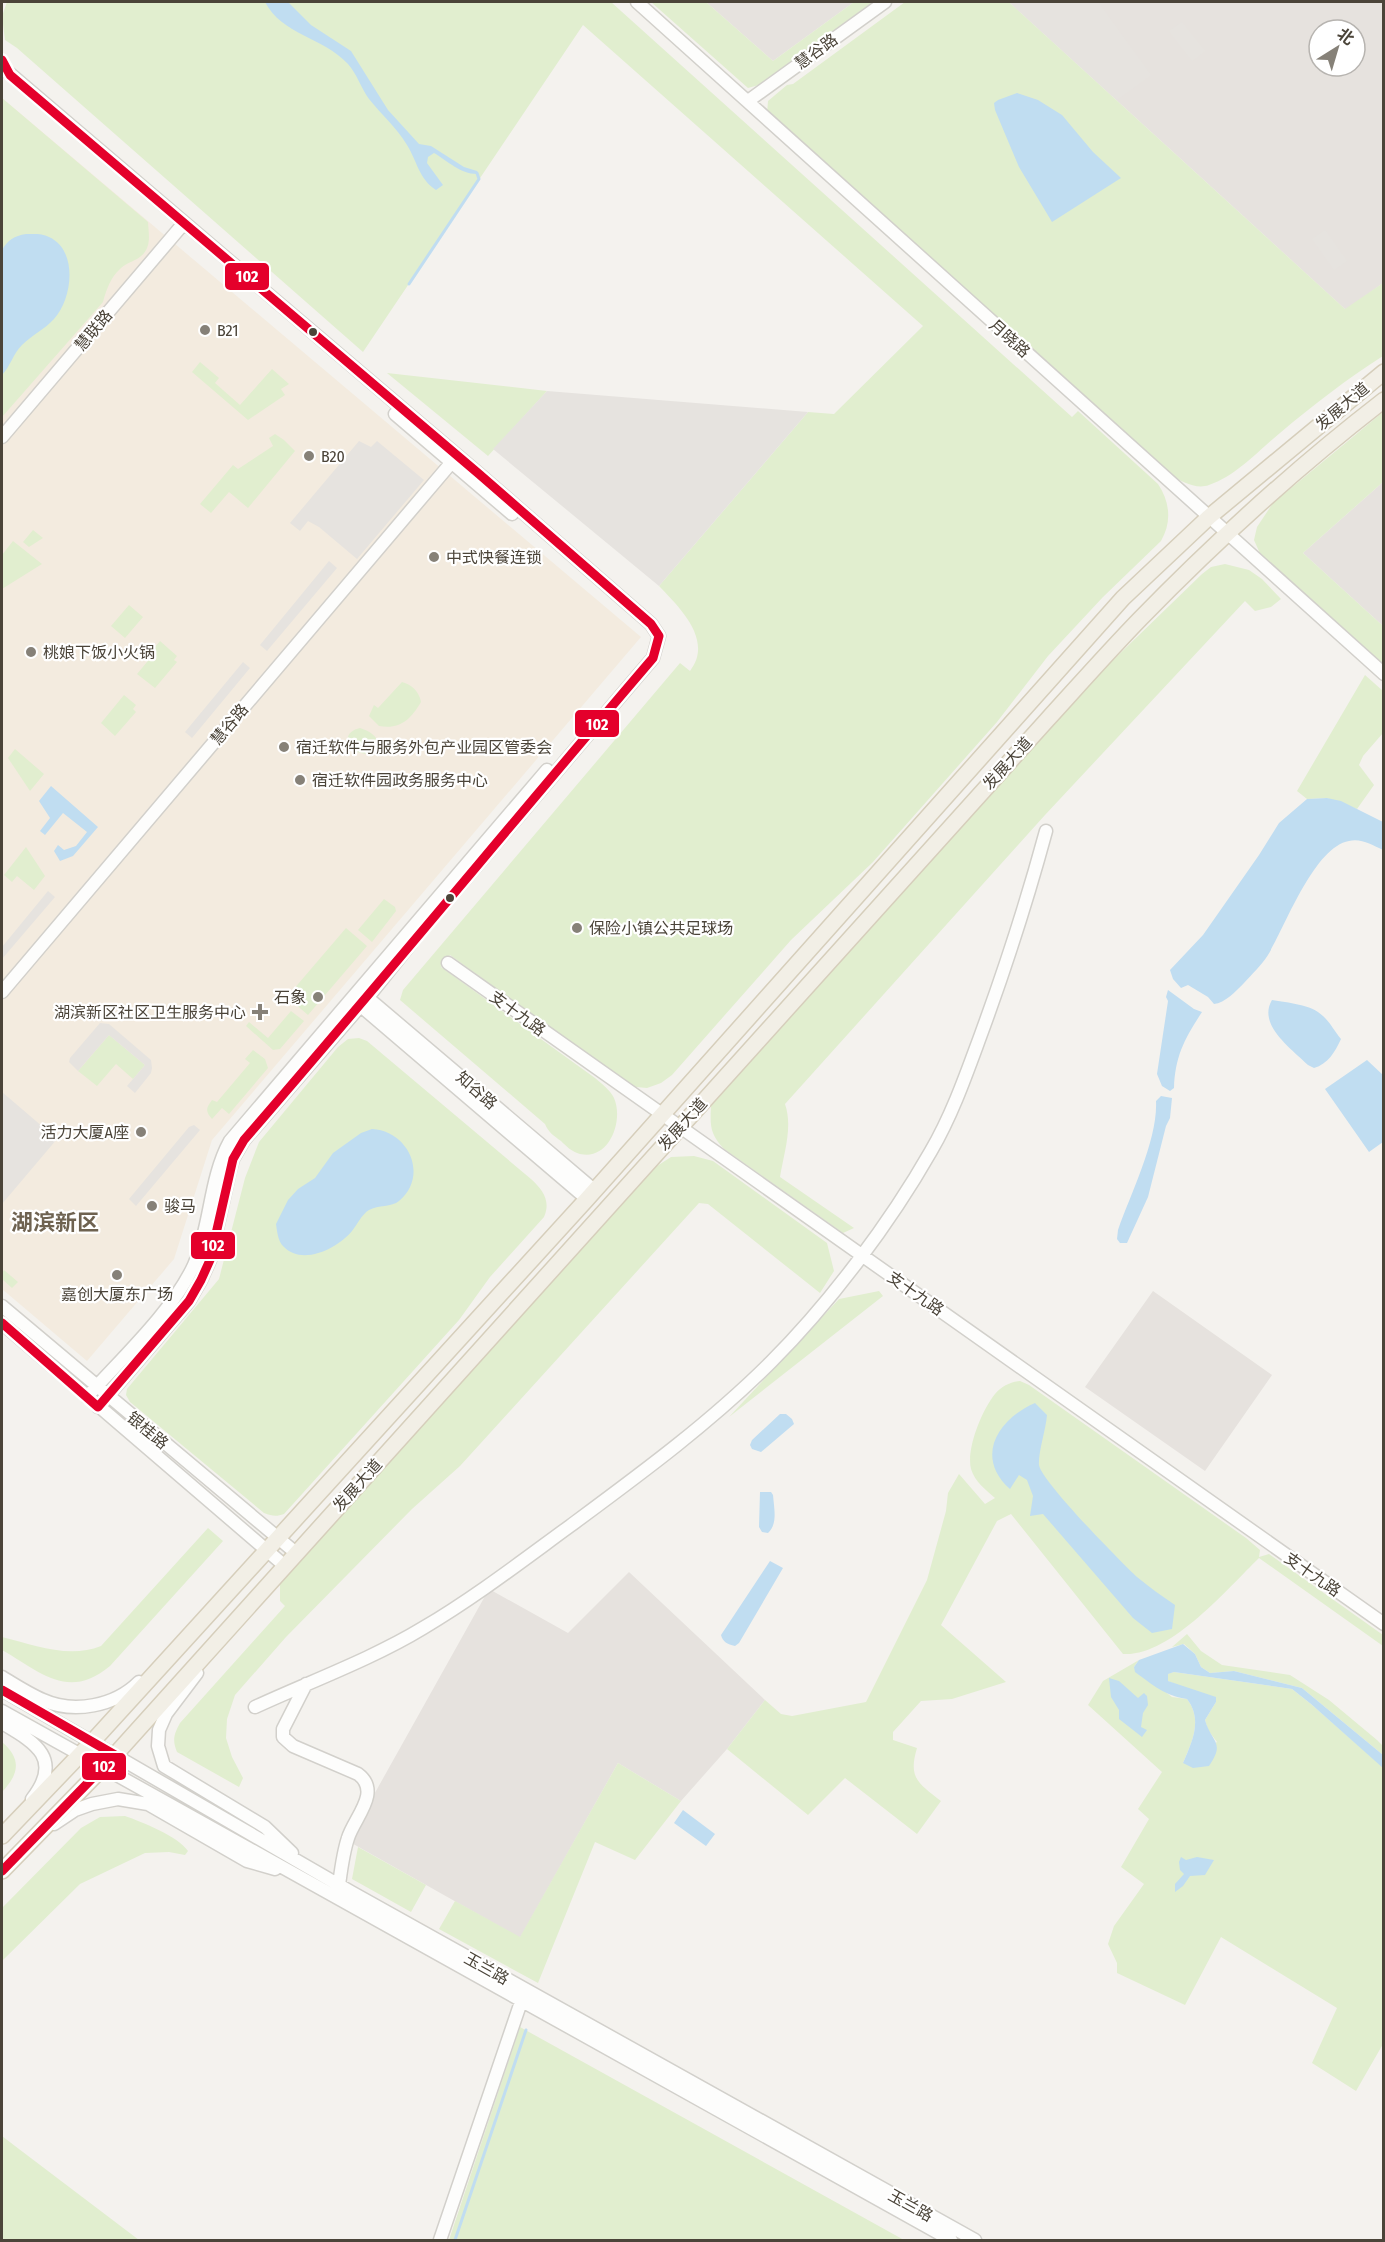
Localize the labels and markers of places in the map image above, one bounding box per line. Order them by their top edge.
place label: B21 [217,321,239,340]
marker: B21 [198,323,212,337]
unlabelled marker [307,326,319,338]
place label: B20 [321,447,345,466]
marker: B20 [302,449,316,463]
place label: 中式快餐连锁 [446,548,542,567]
marker: 中式快餐连锁 [427,550,441,564]
place label: 桃娘下饭小火锅 [43,643,155,662]
marker: 桃娘下饭小火锅 [24,645,38,659]
place label: 宿迁软件与服务外包产业园区管委会 [296,738,552,757]
marker: 宿迁软件与服务外包产业园区管委会 [277,740,291,754]
place label: 宿迁软件园政务服务中心 [312,771,488,790]
marker: 宿迁软件园政务服务中心 [293,773,307,787]
unlabelled marker [444,892,456,904]
place label: 保险小镇公共足球场 [589,919,733,938]
marker: 保险小镇公共足球场 [570,921,584,935]
place label: 石象 [274,988,306,1007]
marker: 石象 [311,990,325,1004]
place label: 湖滨新区社区卫生服务中心 [54,1003,246,1022]
marker: 湖滨新区社区卫生服务中心 [251,1003,269,1021]
place label: 活力大厦A座 [41,1123,129,1142]
marker: 活力大厦A座 [134,1125,148,1139]
place label: 骏马 [164,1197,196,1216]
marker: 骏马 [145,1199,159,1213]
marker: 嘉创大厦东广场 [110,1268,124,1282]
place label: 嘉创大厦东广场 [61,1285,173,1304]

